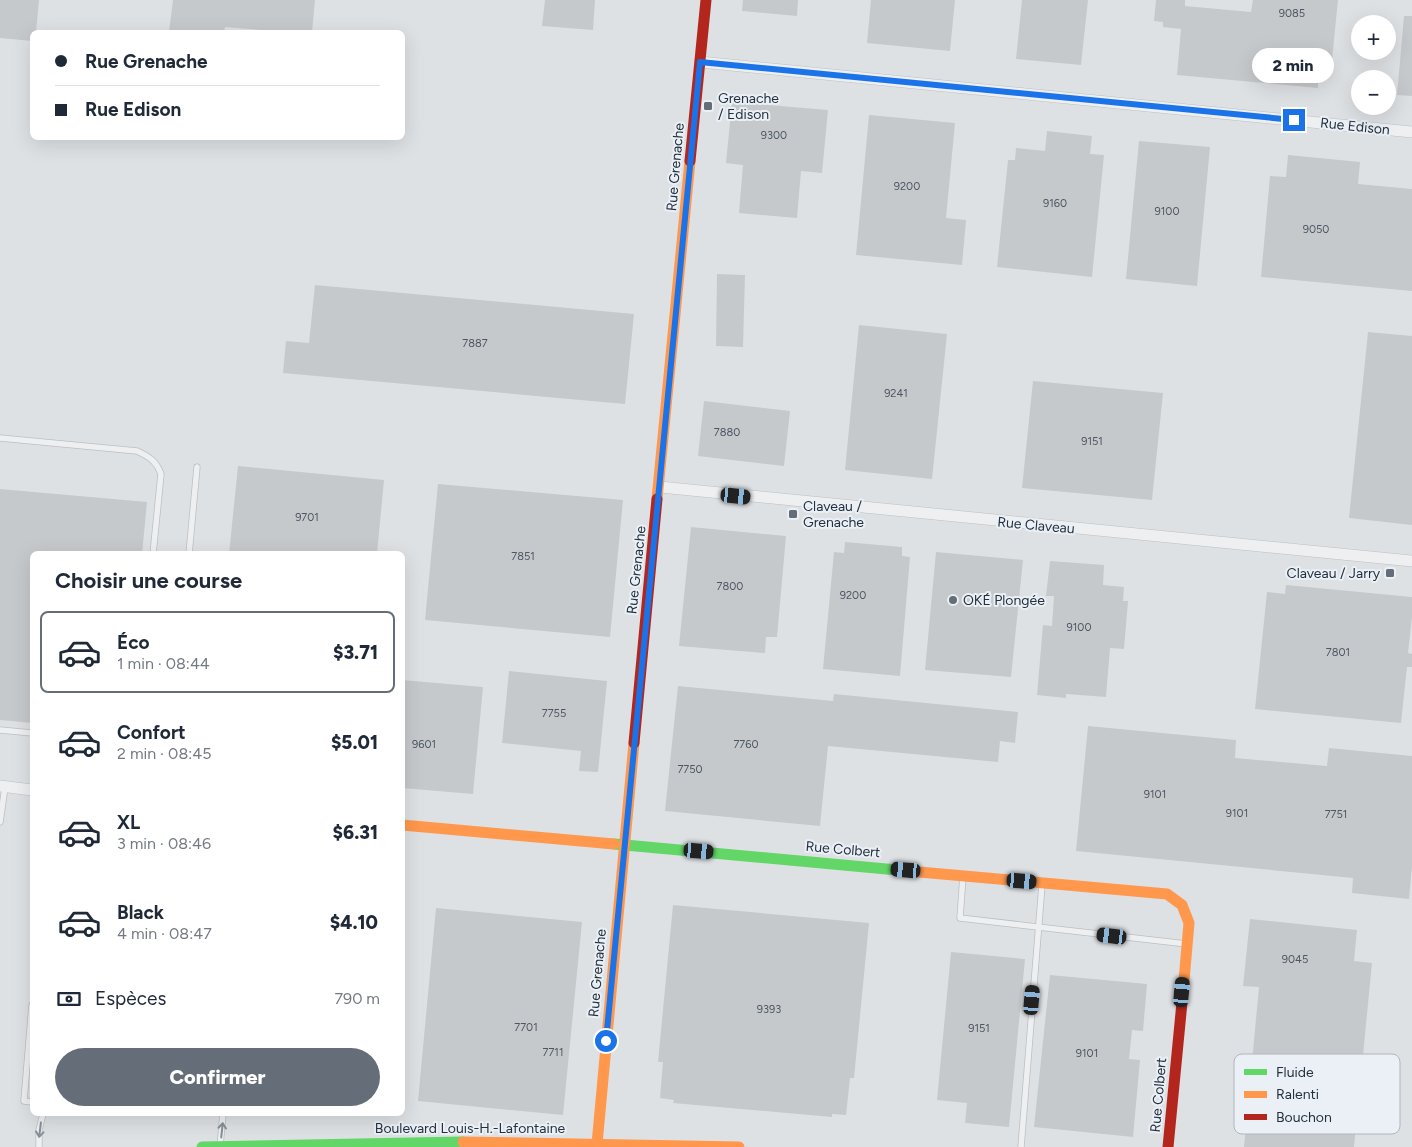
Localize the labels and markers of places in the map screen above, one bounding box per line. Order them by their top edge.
place label: Grenache / Edison [718,90,779,123]
marker: Grenache / Edison [702,100,714,112]
place label: Claveau / Grenache [803,498,864,531]
marker: Claveau / Grenache [787,508,799,520]
place label: Claveau / Jarry [1287,565,1381,582]
marker: Claveau / Jarry [1384,567,1396,579]
place label: OKÉ Plongée [963,592,1045,609]
marker: OKÉ Plongée [947,594,959,606]

